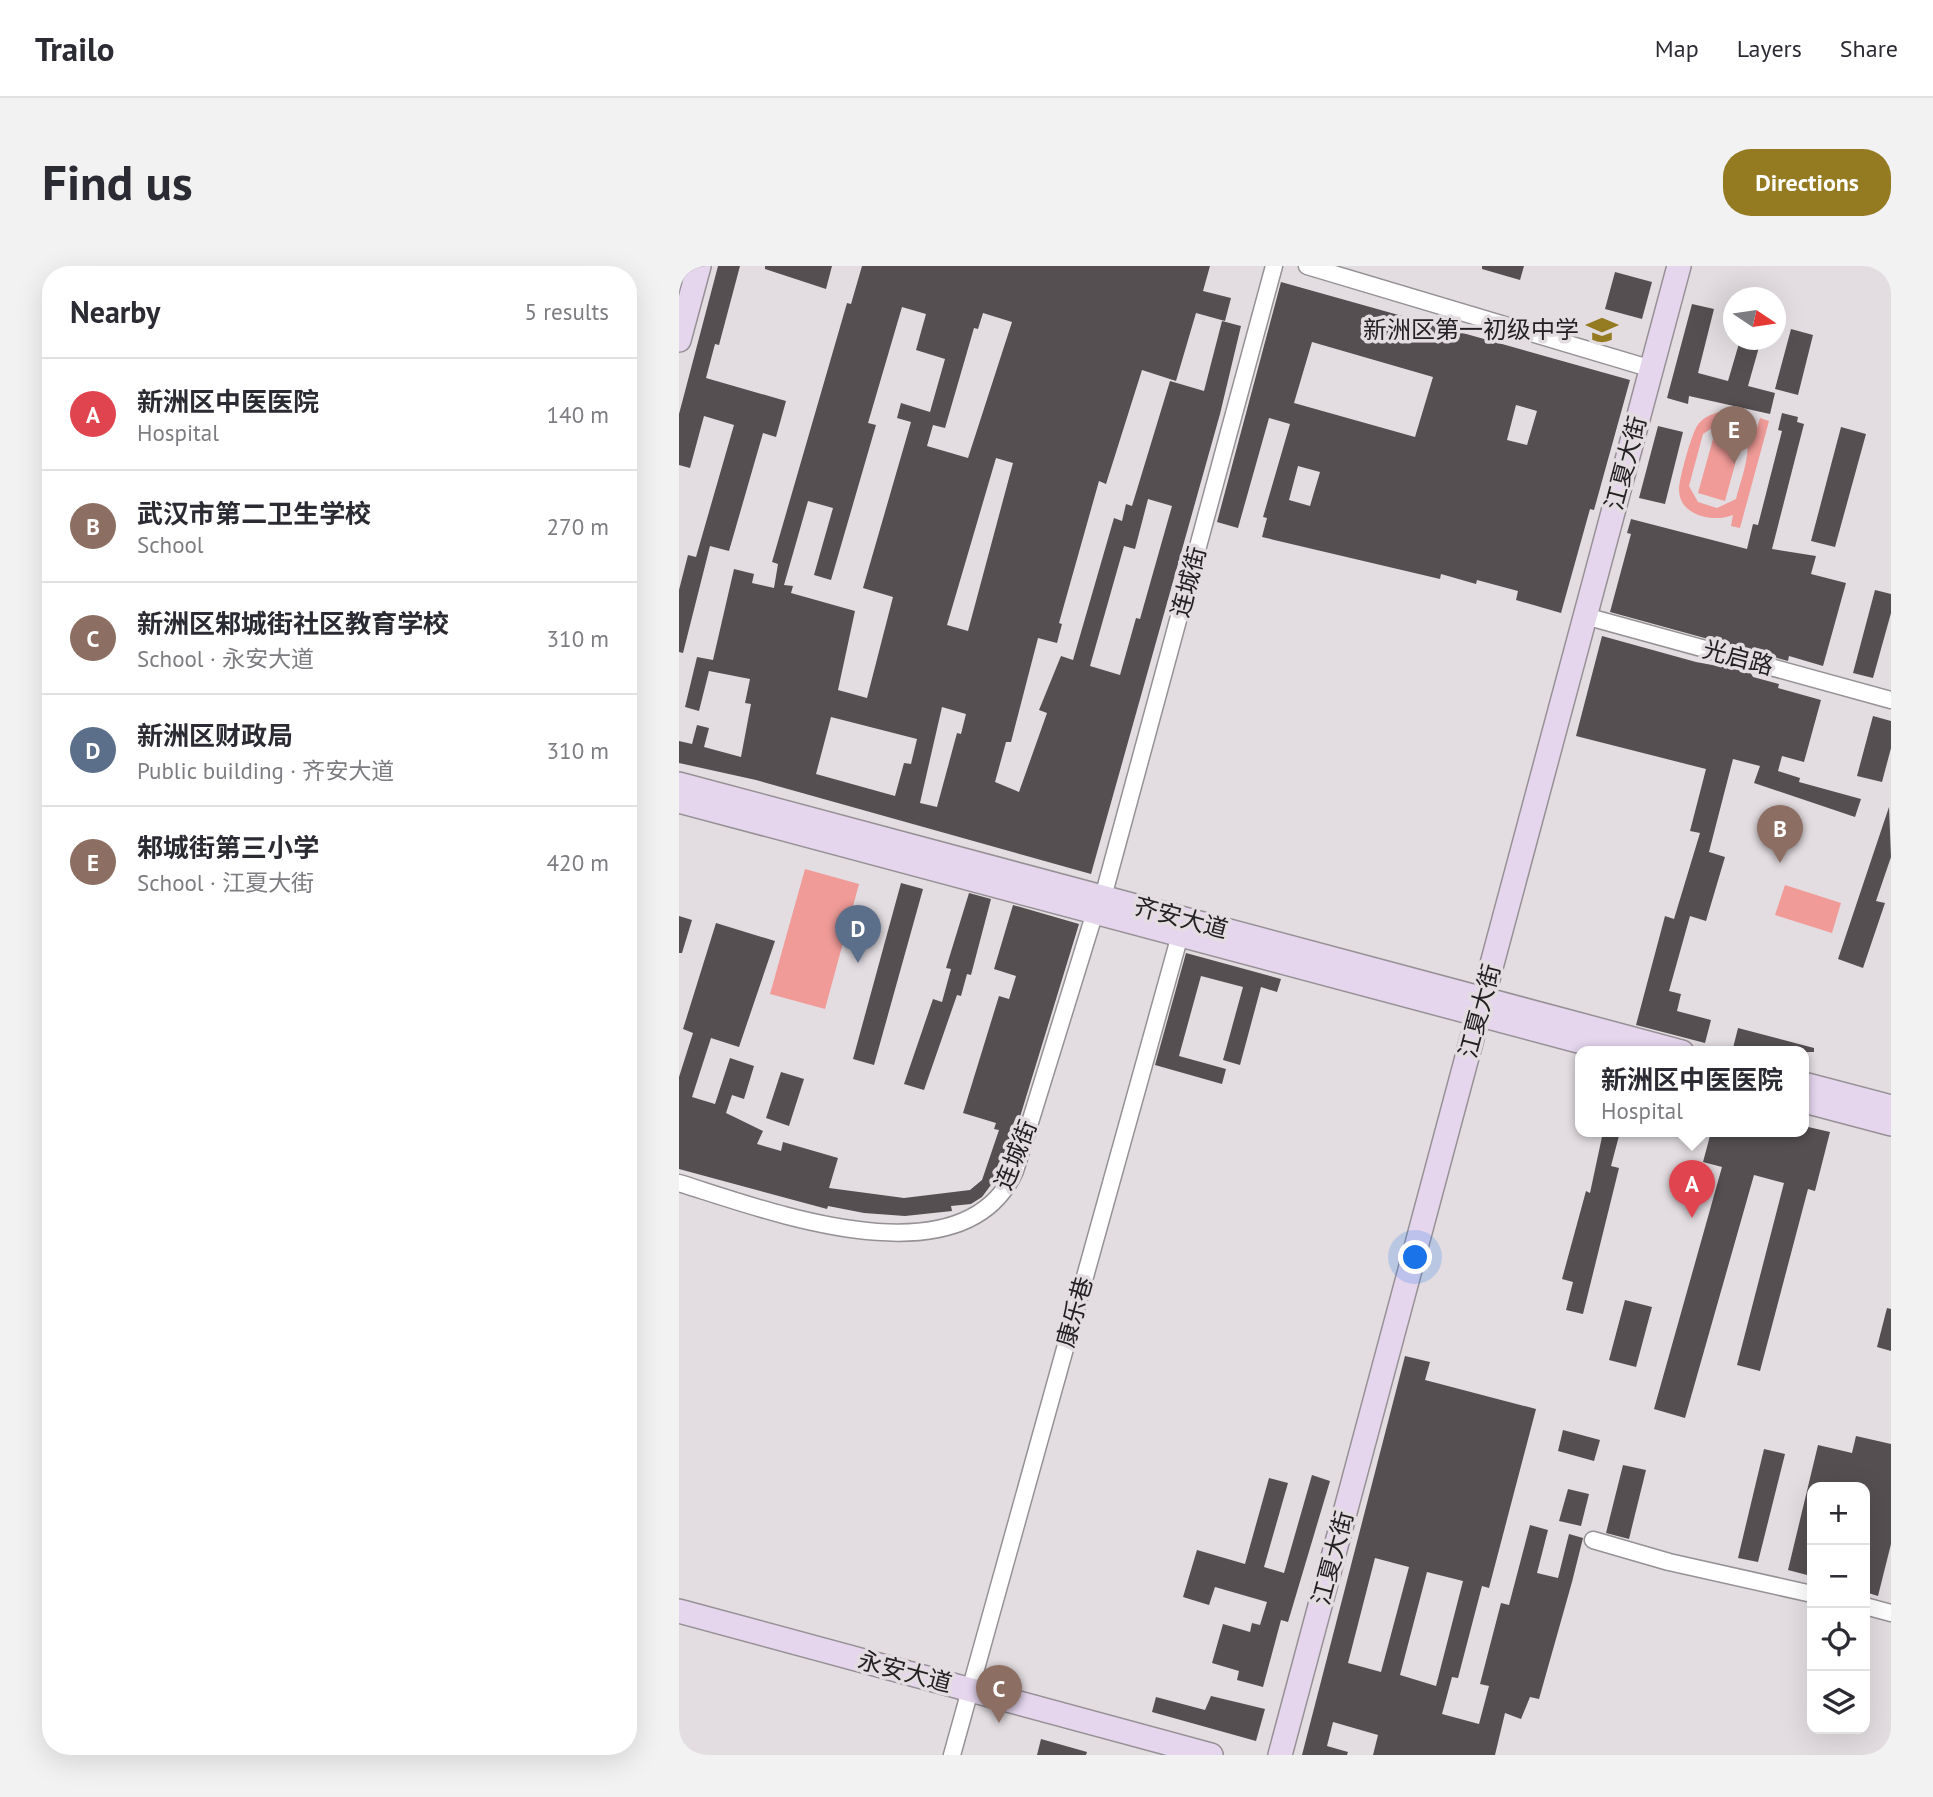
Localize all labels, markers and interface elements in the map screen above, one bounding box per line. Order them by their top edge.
text: Trailo [35,27,115,70]
text: Map [1655,33,1699,64]
text: Layers [1737,33,1802,64]
text: Share [1840,33,1898,64]
button: Directions [1723,149,1891,216]
text: Find us [42,150,193,214]
north arrow [1723,287,1786,350]
text: Nearby [70,292,160,331]
text: 5 results [525,297,609,326]
school or university icon: 新洲区第一初级中学 [1585,313,1619,347]
place label: 新洲区第一初级中学 [1363,314,1579,345]
text: 新洲区中医医院 [137,385,319,418]
text: A [86,400,100,429]
text: 140 m [547,400,609,429]
pin: E [1711,406,1757,464]
street label: 江夏大街 [1598,412,1653,513]
text: Hospital [137,418,219,447]
text: 武汉市第二卫生学校 [137,497,371,530]
text: B [86,512,100,541]
text: 270 m [547,512,609,541]
text: School [137,530,204,559]
street label: 连城街 [1164,543,1213,621]
text: 新洲区邾城街社区教育学校 [137,607,449,640]
text: C [87,624,99,653]
text: 310 m [547,624,609,653]
street label: 光启路 [1699,633,1777,682]
text: School · 永安大道 [137,644,314,673]
text: 新洲区财政局 [137,719,293,752]
text: D [86,736,100,765]
text: 310 m [547,736,609,765]
text: Public building · 齐安大道 [137,756,394,785]
pin: B [1757,805,1803,863]
text: 邾城街第三小学 [137,831,319,864]
text: E [87,848,99,877]
text: 420 m [547,848,609,877]
text: School · 江夏大街 [137,868,314,897]
street label: 齐安大道 [1131,890,1232,945]
pin: D [835,905,881,963]
street label: 江夏大街 [1452,960,1507,1061]
popup [1575,1046,1809,1137]
text: 新洲区中医医院 [1601,1063,1783,1096]
text: Hospital [1601,1096,1683,1125]
street label: 连城街 [988,1116,1043,1194]
pin: A [1669,1160,1715,1218]
your location [1398,1240,1432,1274]
street label: 康乐巷 [1050,1273,1099,1351]
map controls [1807,1482,1870,1734]
button: + [1807,1482,1870,1545]
street label: 江夏大街 [1305,1507,1360,1608]
button: − [1807,1545,1870,1608]
button: locate [1807,1608,1870,1671]
street label: 永安大道 [855,1644,956,1699]
pin: C [976,1665,1022,1723]
button: layers [1807,1671,1870,1734]

